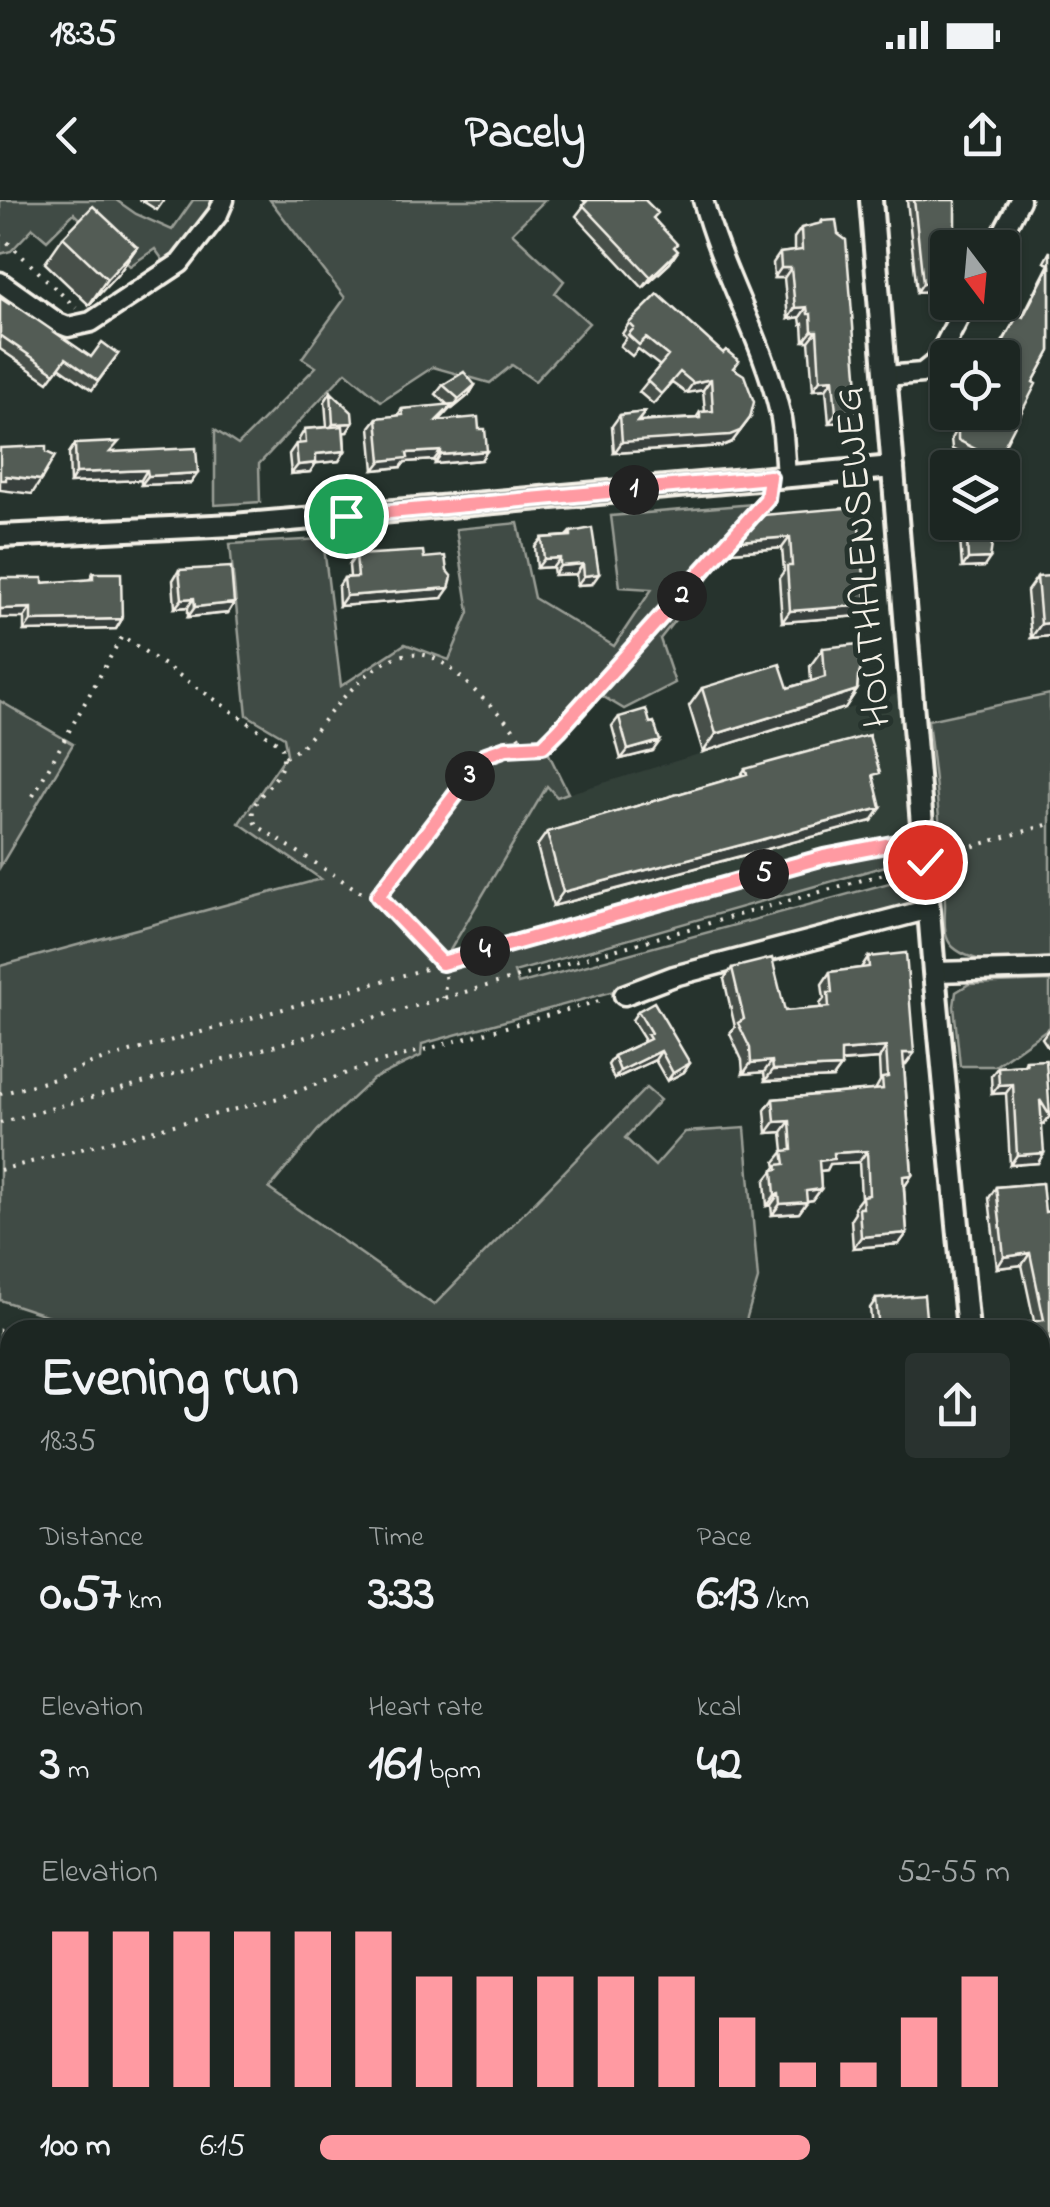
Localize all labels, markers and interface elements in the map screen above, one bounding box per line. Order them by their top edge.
text: 18:35 [50,7,117,63]
text: Pacely [465,102,585,168]
icon: back [40,108,95,163]
icon: share [955,108,1010,163]
north arrow [930,230,1020,320]
map controls [930,230,1020,540]
button: locate [930,340,1020,430]
street label: HOUTHALENSEWEG [821,384,909,730]
button: layers [930,450,1020,540]
pin: 1 [609,465,659,515]
text: 1 [630,469,638,510]
pin [304,474,389,559]
icon: arrive [319,489,374,544]
pin: 2 [657,571,707,621]
text: 2 [675,575,689,616]
pin: 3 [445,751,495,801]
text: 3 [464,755,476,796]
pin [883,820,968,905]
icon: check [898,835,953,890]
pin: 5 [739,849,789,899]
text: 5 [756,853,772,894]
pin: 4 [460,926,510,976]
text: 4 [479,930,491,971]
text: Evening run [40,1341,299,1421]
button: share [905,1353,1010,1458]
text: 18:35 [40,1419,96,1466]
text: Distance [40,1518,143,1559]
text: Time [368,1518,424,1559]
text: Pace [697,1518,751,1559]
text: 0.57 [40,1559,121,1632]
text: 3:33 [368,1559,435,1632]
text: 6:13 [697,1559,759,1632]
text: km [121,1581,162,1622]
text: /km [759,1581,809,1622]
text: Elevation [40,1688,143,1729]
text: Heart rate [368,1688,483,1729]
text: kcal [697,1688,741,1729]
text: 3 [40,1729,61,1802]
text: 161 [368,1729,422,1802]
text: 42 [697,1729,742,1802]
text: m [61,1751,89,1792]
text: bpm [422,1751,481,1792]
text: Elevation [40,1850,158,1897]
text: 52–55 m [897,1850,1010,1897]
text: 100 m [40,2124,111,2171]
text: 6:15 [200,2124,245,2171]

